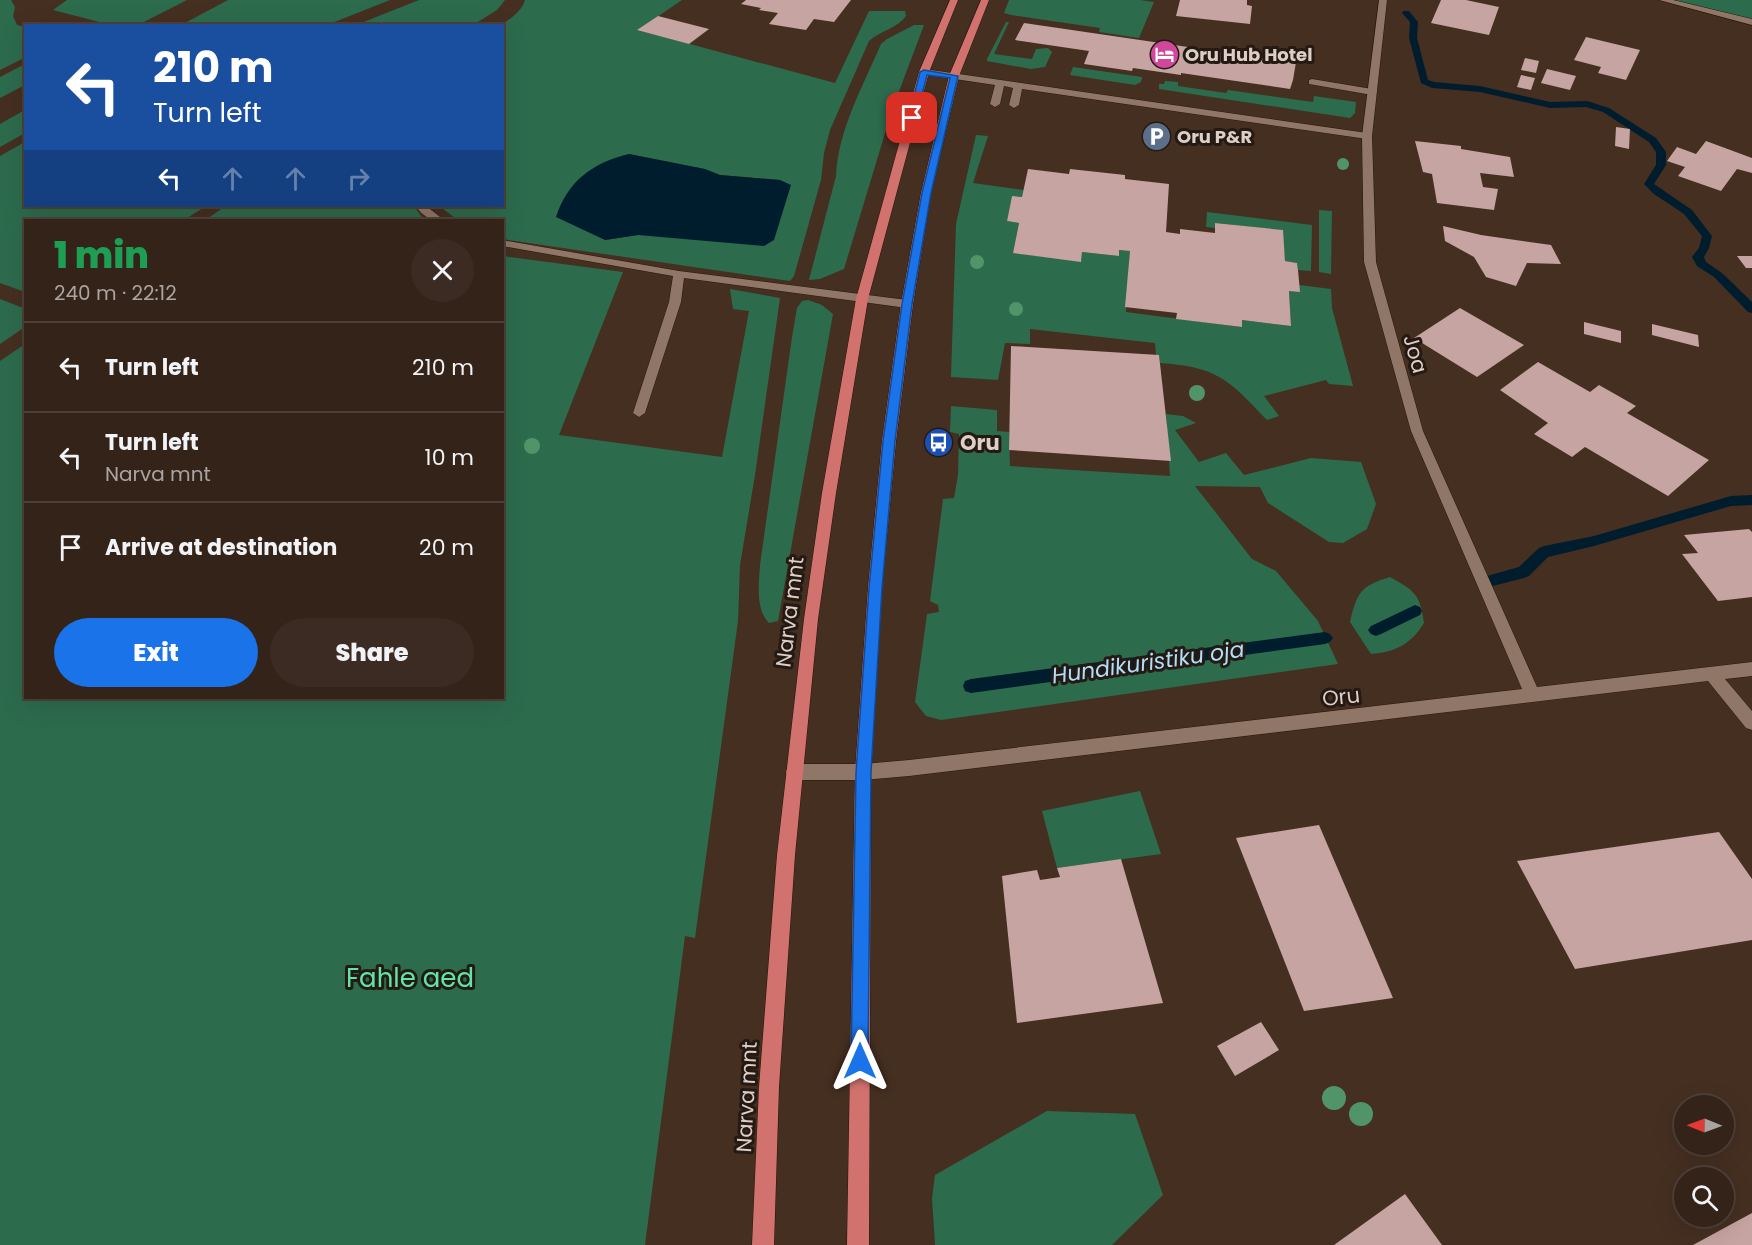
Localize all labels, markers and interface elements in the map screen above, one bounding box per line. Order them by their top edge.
text: 210 m [153,38,274,97]
hotel icon: Oru Hub Hotel [1148,39,1180,71]
place label: Oru Hub Hotel [1185,42,1312,67]
icon: left [54,48,132,126]
pin [886,92,937,143]
text: Turn left [153,94,262,131]
icon: arrive [895,101,928,134]
parking icon: Oru P&R [1140,121,1172,153]
place label: Oru P&R [1177,124,1252,149]
icon: left [153,162,186,195]
icon: ahead [216,162,249,195]
icon: ahead [279,162,312,195]
icon: right [342,162,375,195]
text: 1 min [54,230,149,281]
button: close [411,239,474,302]
text: 240 m · 22:12 [54,279,177,307]
street label: Joa [1396,331,1435,376]
icon: left [54,351,87,384]
text: Turn left [105,352,199,383]
text: 210 m [412,352,474,383]
text: Turn left [105,427,199,458]
bus stop icon: Oru [923,427,955,459]
place label: Oru [960,428,1000,457]
icon: left [54,441,87,474]
text: 10 m [425,442,474,473]
text: Narva mnt [105,460,211,488]
icon: arrive [54,531,87,564]
text: Arrive at destination [105,532,337,563]
text: 20 m [419,532,474,563]
street label: Narva mnt [768,555,811,669]
button: Exit [54,618,258,687]
button: Share [270,618,474,687]
water label: Hundikuristiku oja [1050,634,1246,691]
street label: Oru [1321,680,1361,713]
park label: Fahle aed [346,960,474,996]
position arrow [828,1029,892,1093]
street label: Narva mnt [729,1041,764,1153]
north arrow [1674,1095,1734,1155]
map controls [1674,1095,1734,1227]
button: search [1674,1167,1734,1227]

